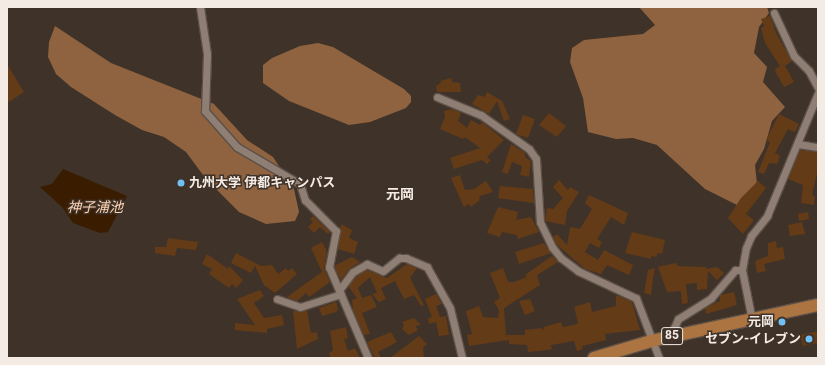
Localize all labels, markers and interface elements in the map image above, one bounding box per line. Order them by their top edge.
place label: 九州大学 伊都キャンパス [189,175,335,191]
marker: 九州大学 伊都キャンパス [176,178,186,188]
district label: 元岡 [386,186,414,202]
water label: 神子浦池 [67,199,123,215]
place label: 元岡 [748,314,774,330]
marker: 元岡 [777,317,787,327]
road number: 85 [661,326,683,346]
place label: セブン-イレブン [705,331,801,347]
marker: セブン-イレブン [804,334,814,344]

